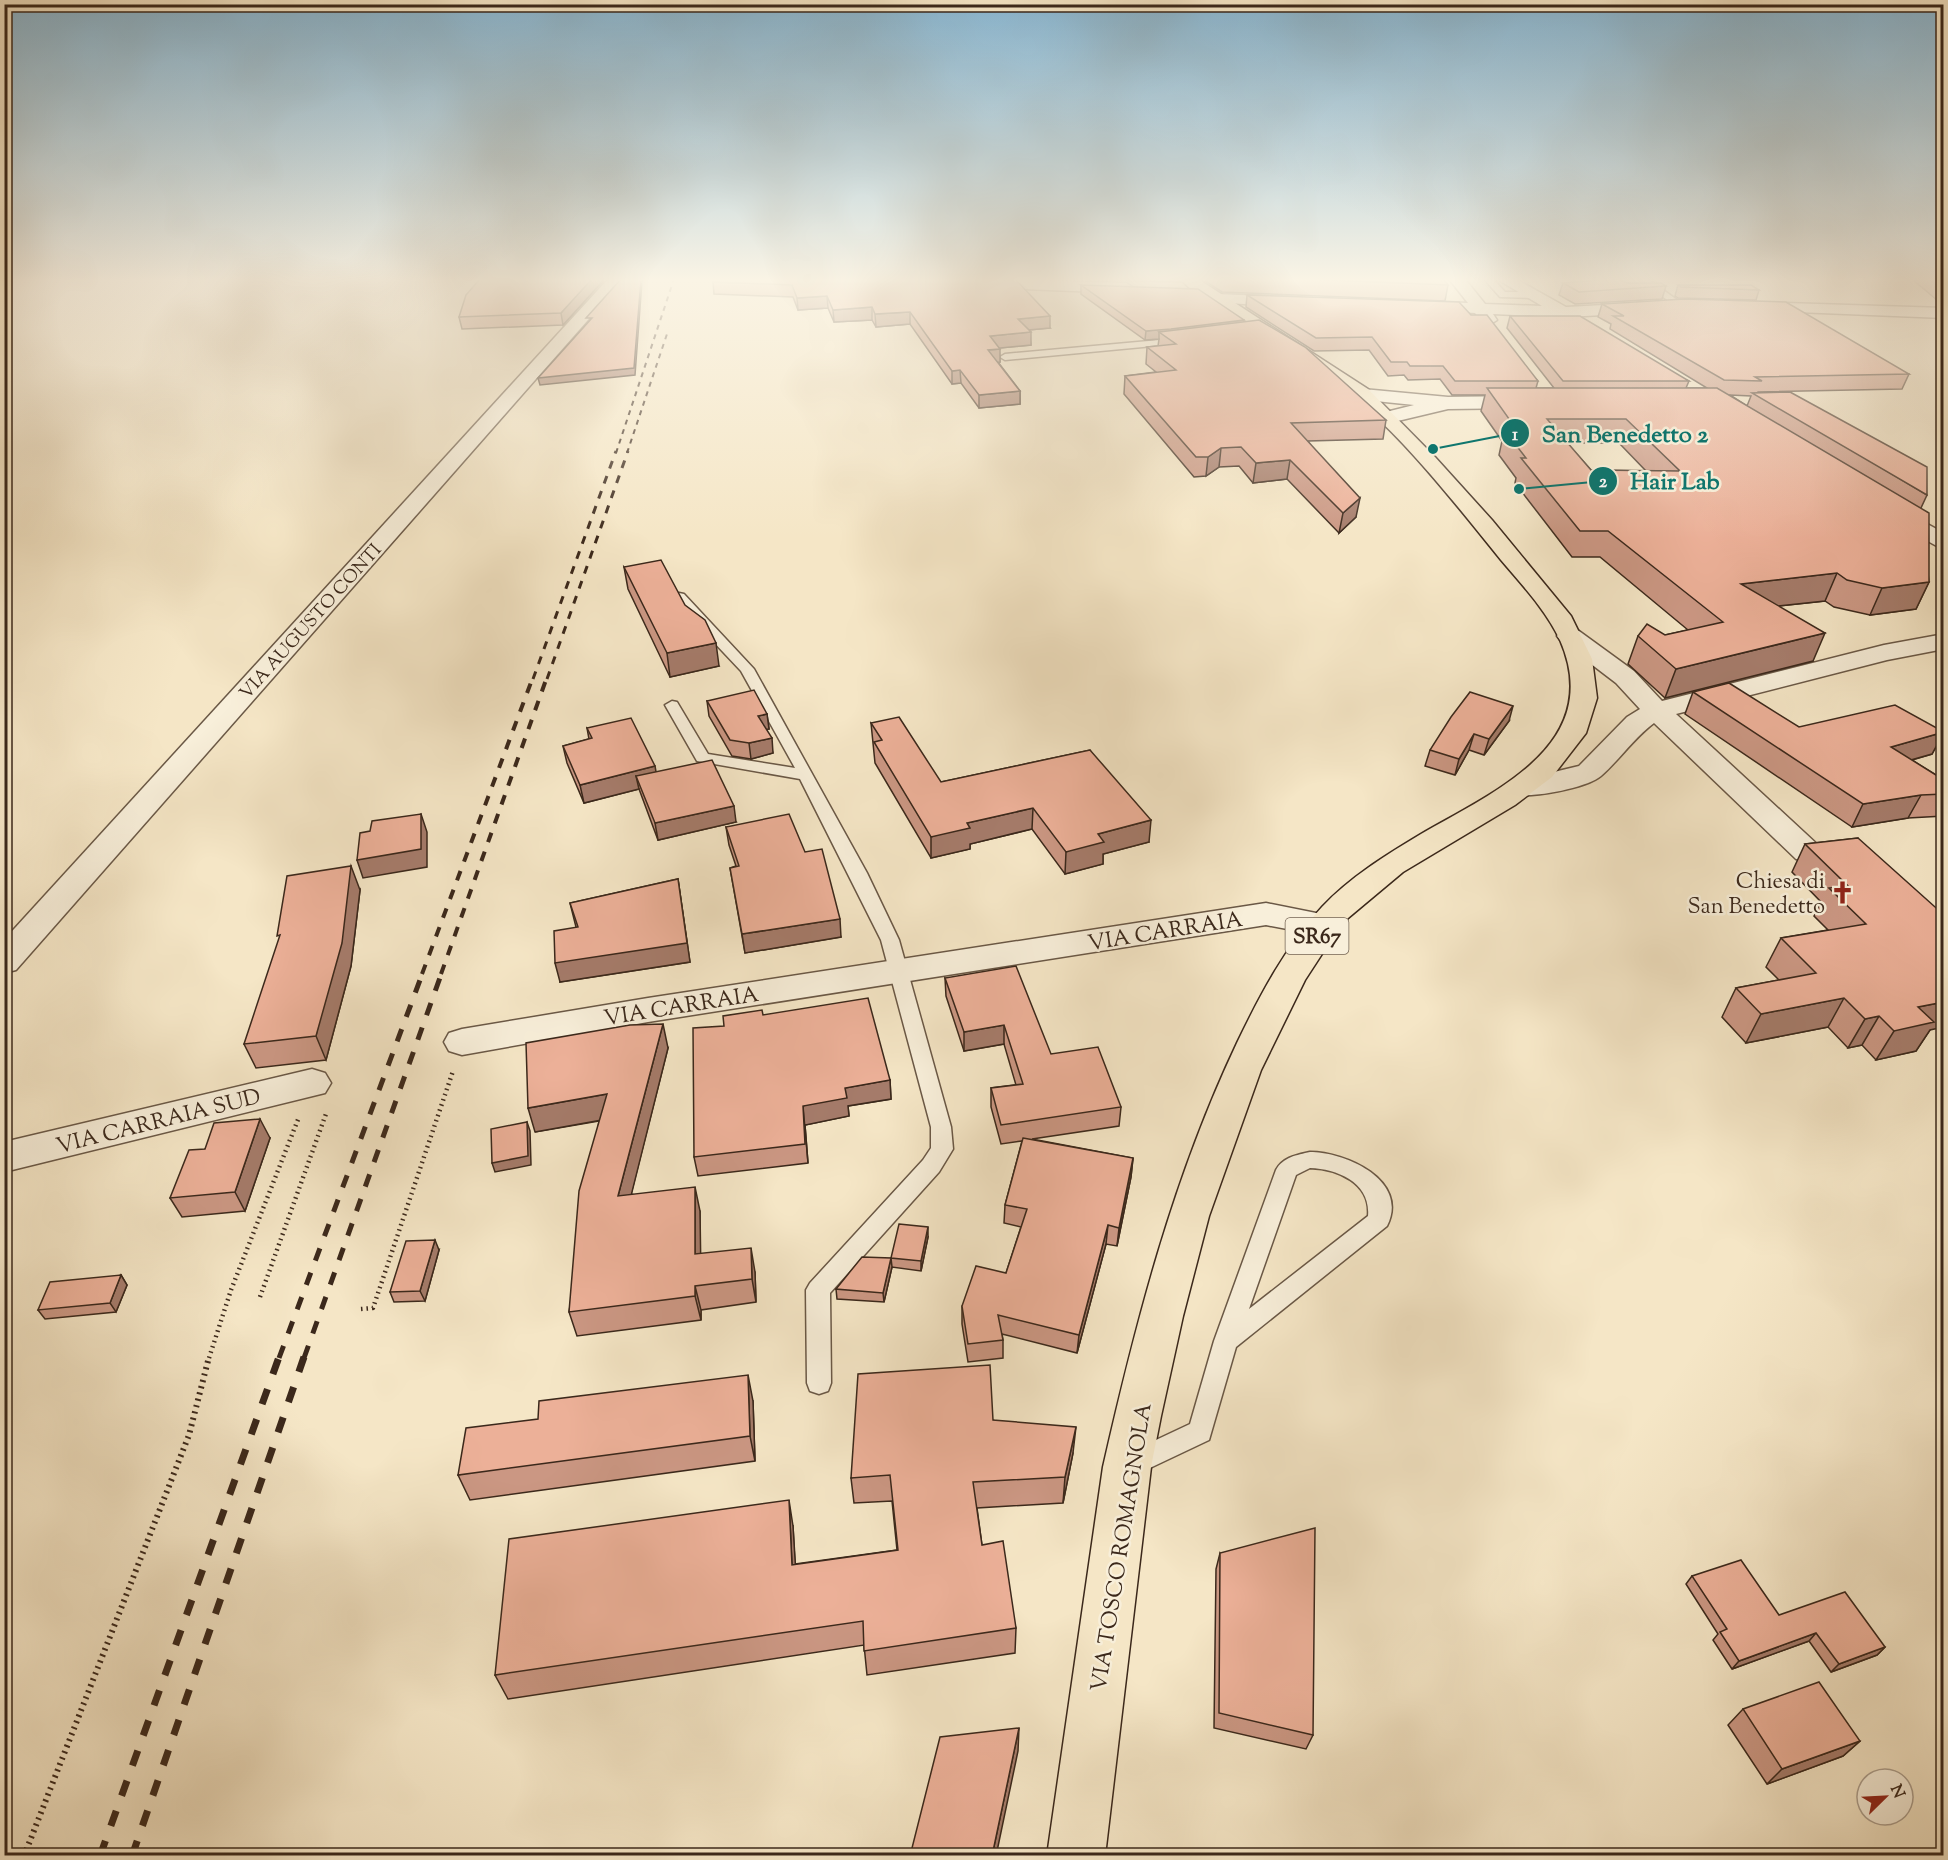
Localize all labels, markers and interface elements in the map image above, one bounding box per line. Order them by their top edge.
callout: San Benedetto 2 [1500,412,1720,454]
text: San Benedetto 2 [1542,419,1709,453]
text: 1 [1512,423,1519,449]
callout: Hair Lab [1588,460,1732,502]
text: Hair Lab [1630,466,1720,500]
text: 2 [1599,470,1608,496]
street label: VIA AUGUSTO CONTI [234,539,389,706]
place label: Chiesa di San Benedetto [1687,867,1825,924]
church icon: Chiesa di San Benedetto [1830,880,1856,906]
street label: VIA CARRAIA [1086,905,1245,961]
road number: SR67 [1286,918,1348,954]
street label: VIA CARRAIA [602,980,761,1036]
street label: VIA CARRAIA SUD [53,1082,264,1164]
street label: VIA TOSCO ROMAGNOLA [1084,1401,1162,1694]
north arrow [1855,1767,1915,1827]
text: N [1883,1781,1910,1803]

